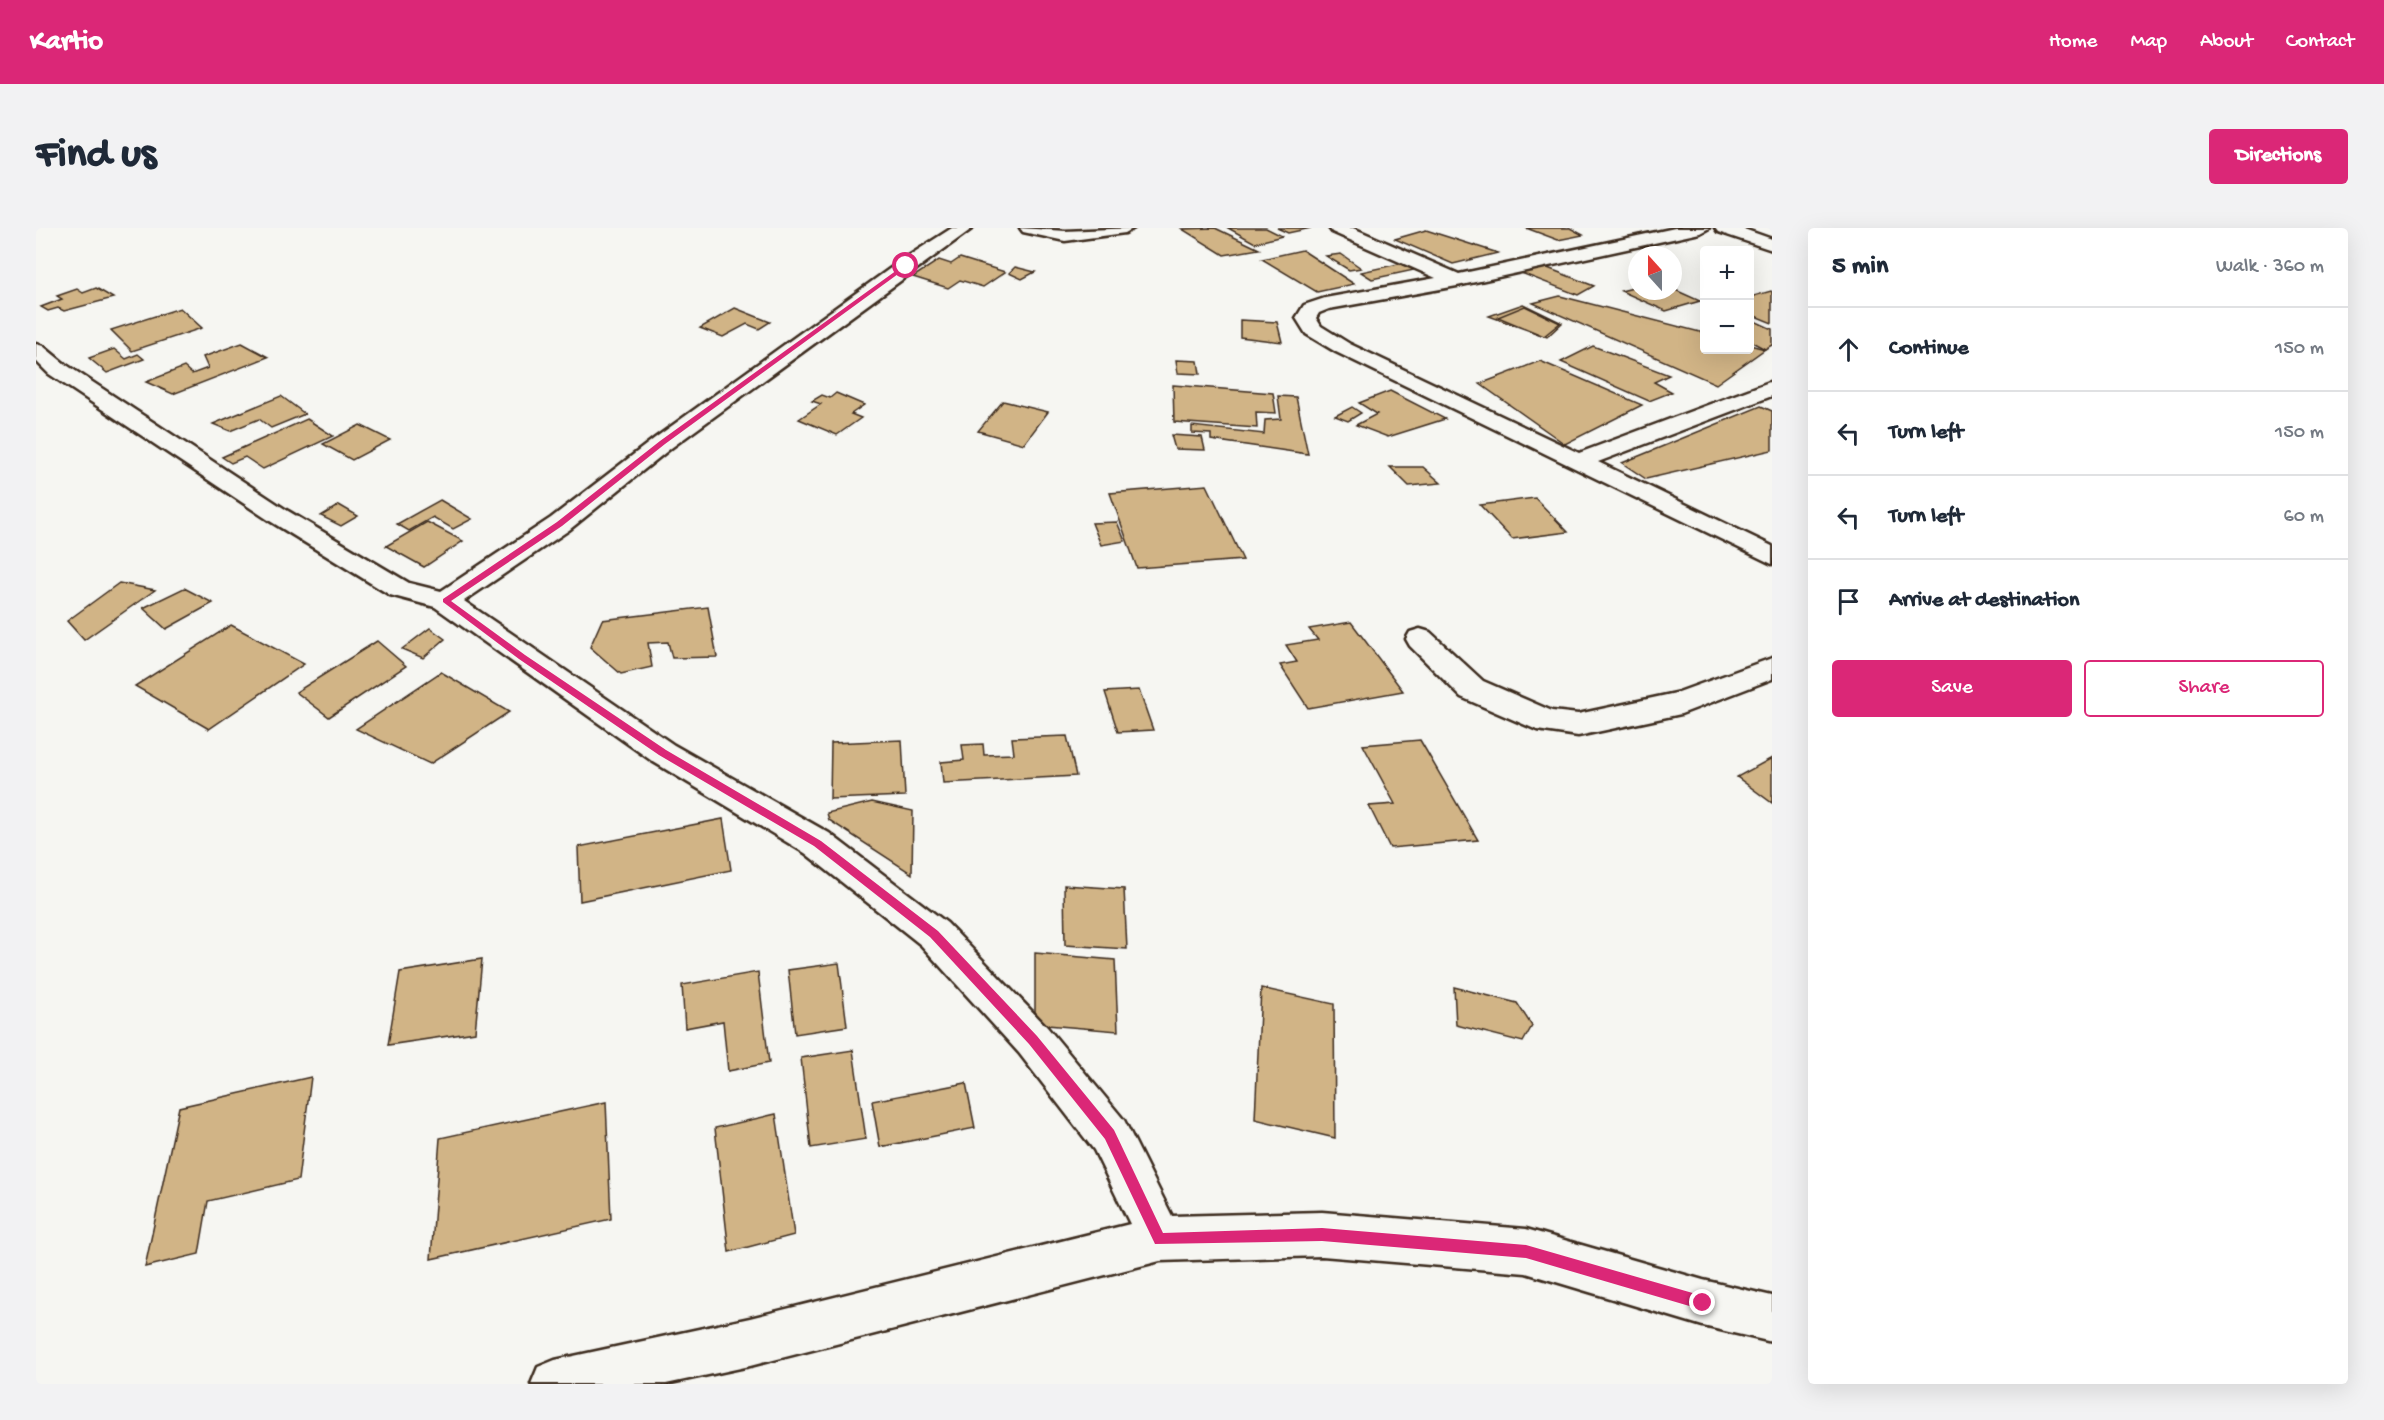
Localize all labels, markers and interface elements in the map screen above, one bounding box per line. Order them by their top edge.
text: Kartio [30,26,103,59]
text: Home [2049,30,2097,55]
text: Map [2130,30,2167,55]
text: About [2200,30,2253,55]
text: Contact [2286,30,2354,55]
button: Directions [2209,129,2348,184]
text: Find us [36,132,156,181]
north arrow [1628,246,1682,300]
map controls [1700,246,1754,354]
button: + [1700,246,1754,300]
route start [892,252,918,278]
text: 5 min [1832,252,1888,283]
text: Walk · 360 m [2216,256,2324,279]
button: − [1700,300,1754,354]
icon: ahead [1832,333,1865,366]
text: Continue [1889,336,1969,362]
text: 150 m [2275,338,2324,361]
icon: left [1832,417,1865,450]
text: Turn left [1889,420,1963,446]
text: 150 m [2275,422,2324,445]
icon: left [1832,501,1865,534]
text: Turn left [1889,504,1963,530]
text: 60 m [2284,506,2324,529]
icon: arrive [1832,585,1865,618]
text: Arrive at destination [1889,588,2079,614]
button: Save [1832,660,2072,717]
button: Share [2084,660,2324,717]
route end [1689,1289,1715,1315]

